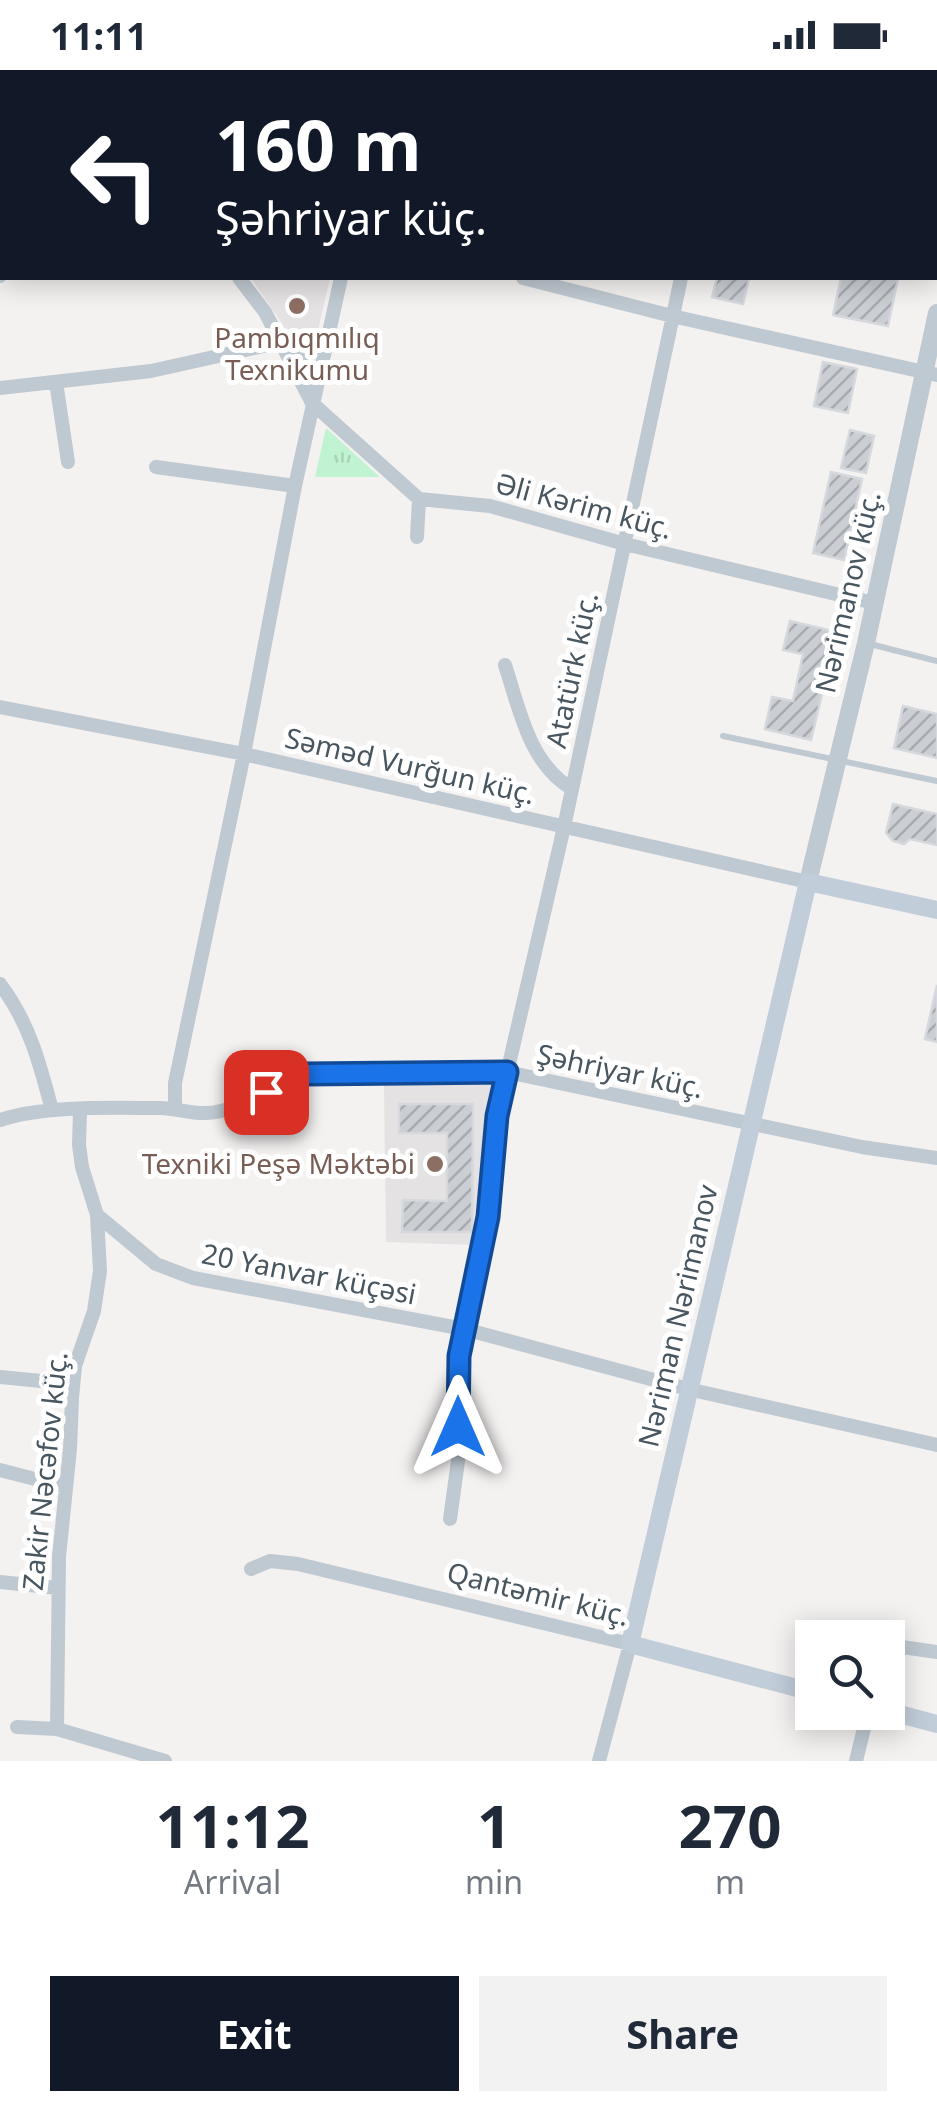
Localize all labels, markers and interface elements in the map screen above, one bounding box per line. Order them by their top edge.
text: 11:11 [50,9,148,61]
text: 160 m [215,96,422,192]
icon: left [50,110,180,240]
text: Şəhriyar küç. [215,187,487,248]
marker: Pambıqmılıq Texnikumu [286,295,308,317]
place label: Pambıqmılıq Texnikumu [214,318,380,388]
street label: Əli Kərim küç. [492,463,677,547]
street label: Nərimanov küç. [805,487,889,696]
street label: Atatürk küç. [536,589,606,751]
street label: Səməd Vurğun küç. [282,718,539,812]
street label: Şəhriyar küç. [533,1034,707,1106]
pin [224,1050,309,1135]
icon: arrive [239,1065,294,1120]
place label: Texniki Peşə Məktəbi [142,1144,415,1182]
marker: Texniki Peşə Məktəbi [424,1153,446,1175]
street label: Nəriman Nərimanov [628,1180,726,1451]
street label: 20 Yanvar küçəsi [199,1234,420,1312]
street label: Zakir Nəcəfov küç. [13,1350,75,1592]
position arrow [406,1375,510,1479]
street label: Qantəmir küç. [443,1552,633,1634]
map controls [795,1620,905,1730]
button: search [795,1620,905,1730]
text: 11:12 [155,1784,310,1866]
text: 1 [477,1784,511,1866]
text: 270 [679,1784,782,1866]
text: Arrival [184,1860,281,1903]
text: min [465,1860,523,1903]
text: m [715,1860,745,1903]
button: Exit [50,1976,459,2091]
button: Share [479,1976,887,2091]

